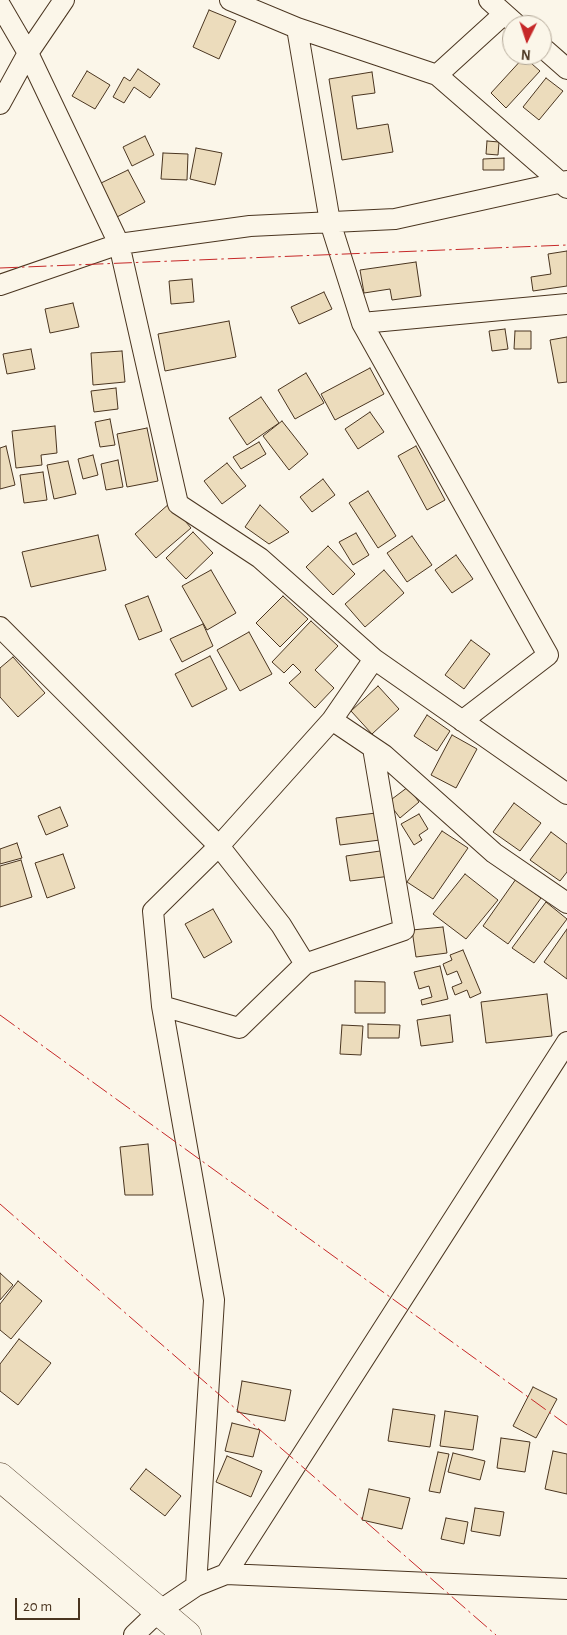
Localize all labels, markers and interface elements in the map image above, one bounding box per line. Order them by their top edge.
north arrow [502,15,552,65]
text: N [521,47,531,61]
scale bar [18,1588,82,1620]
text: 20 m [23,1599,52,1614]

